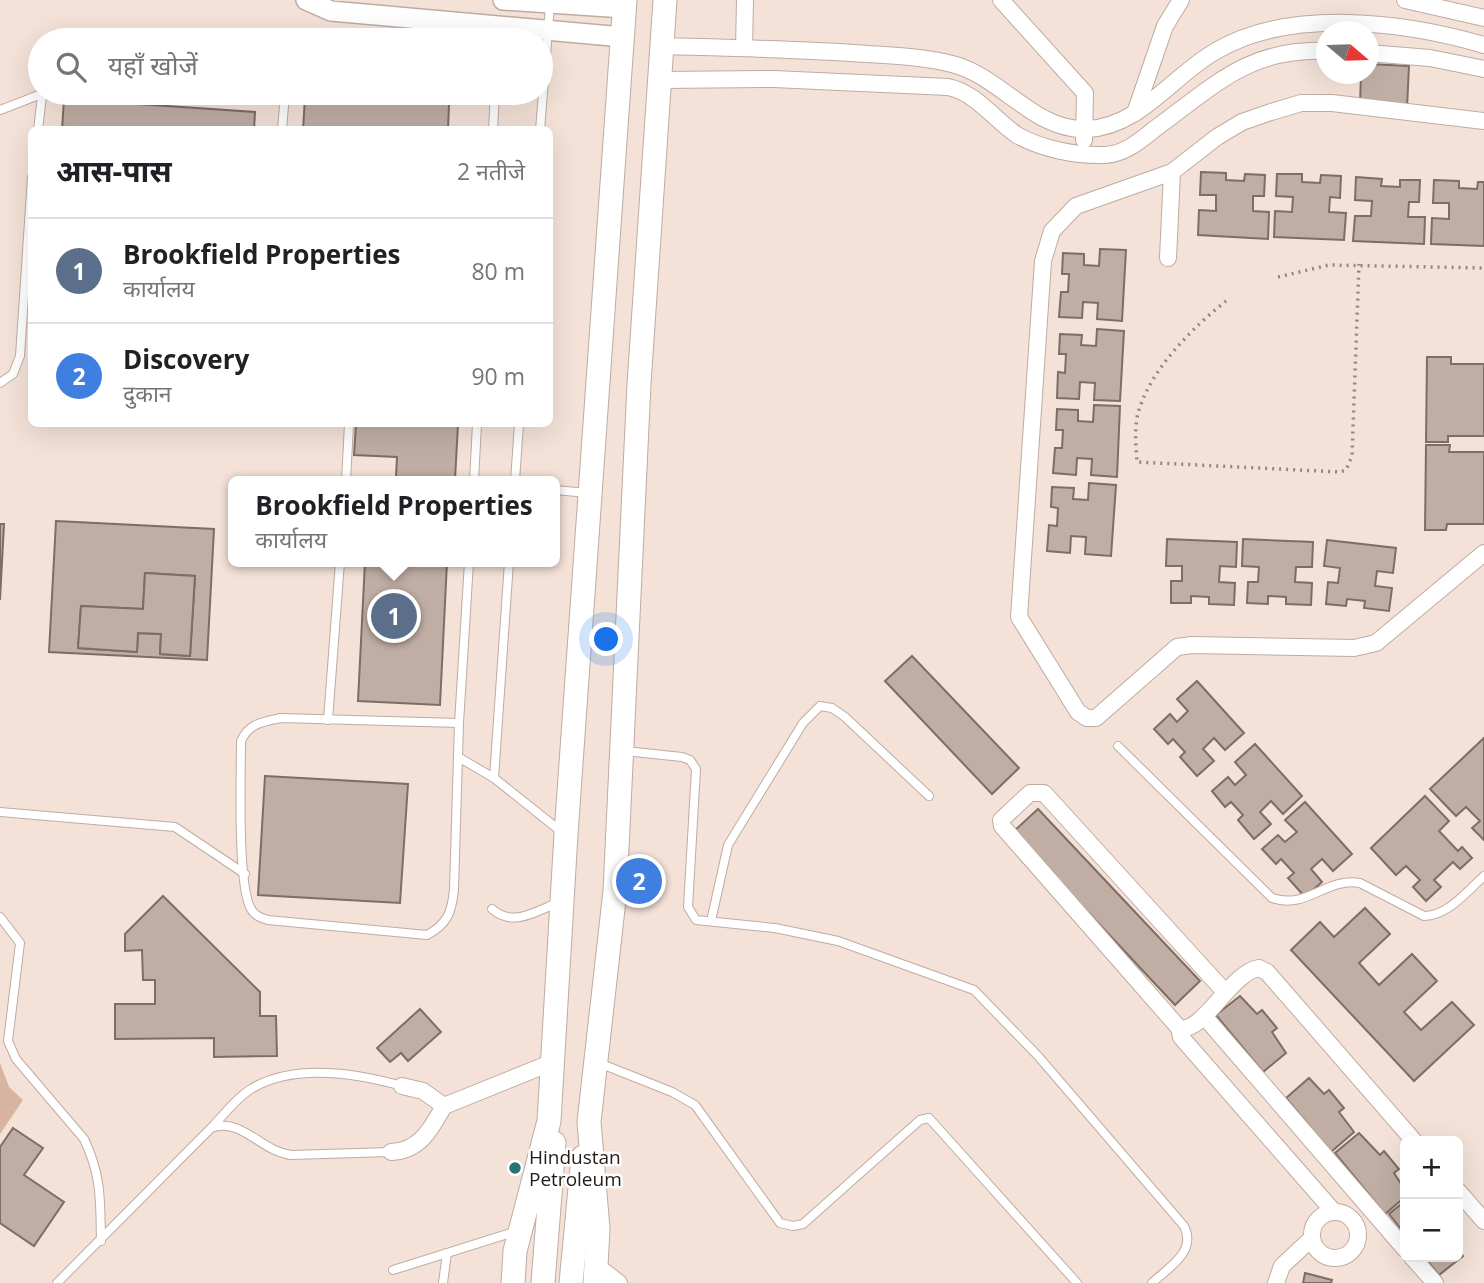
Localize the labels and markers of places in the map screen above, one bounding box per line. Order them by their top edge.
pin: 1 [371,590,417,642]
pin: 2 [616,855,662,907]
place label: Hindustan Petroleum [529,1144,622,1192]
marker: Hindustan Petroleum [507,1160,523,1176]

